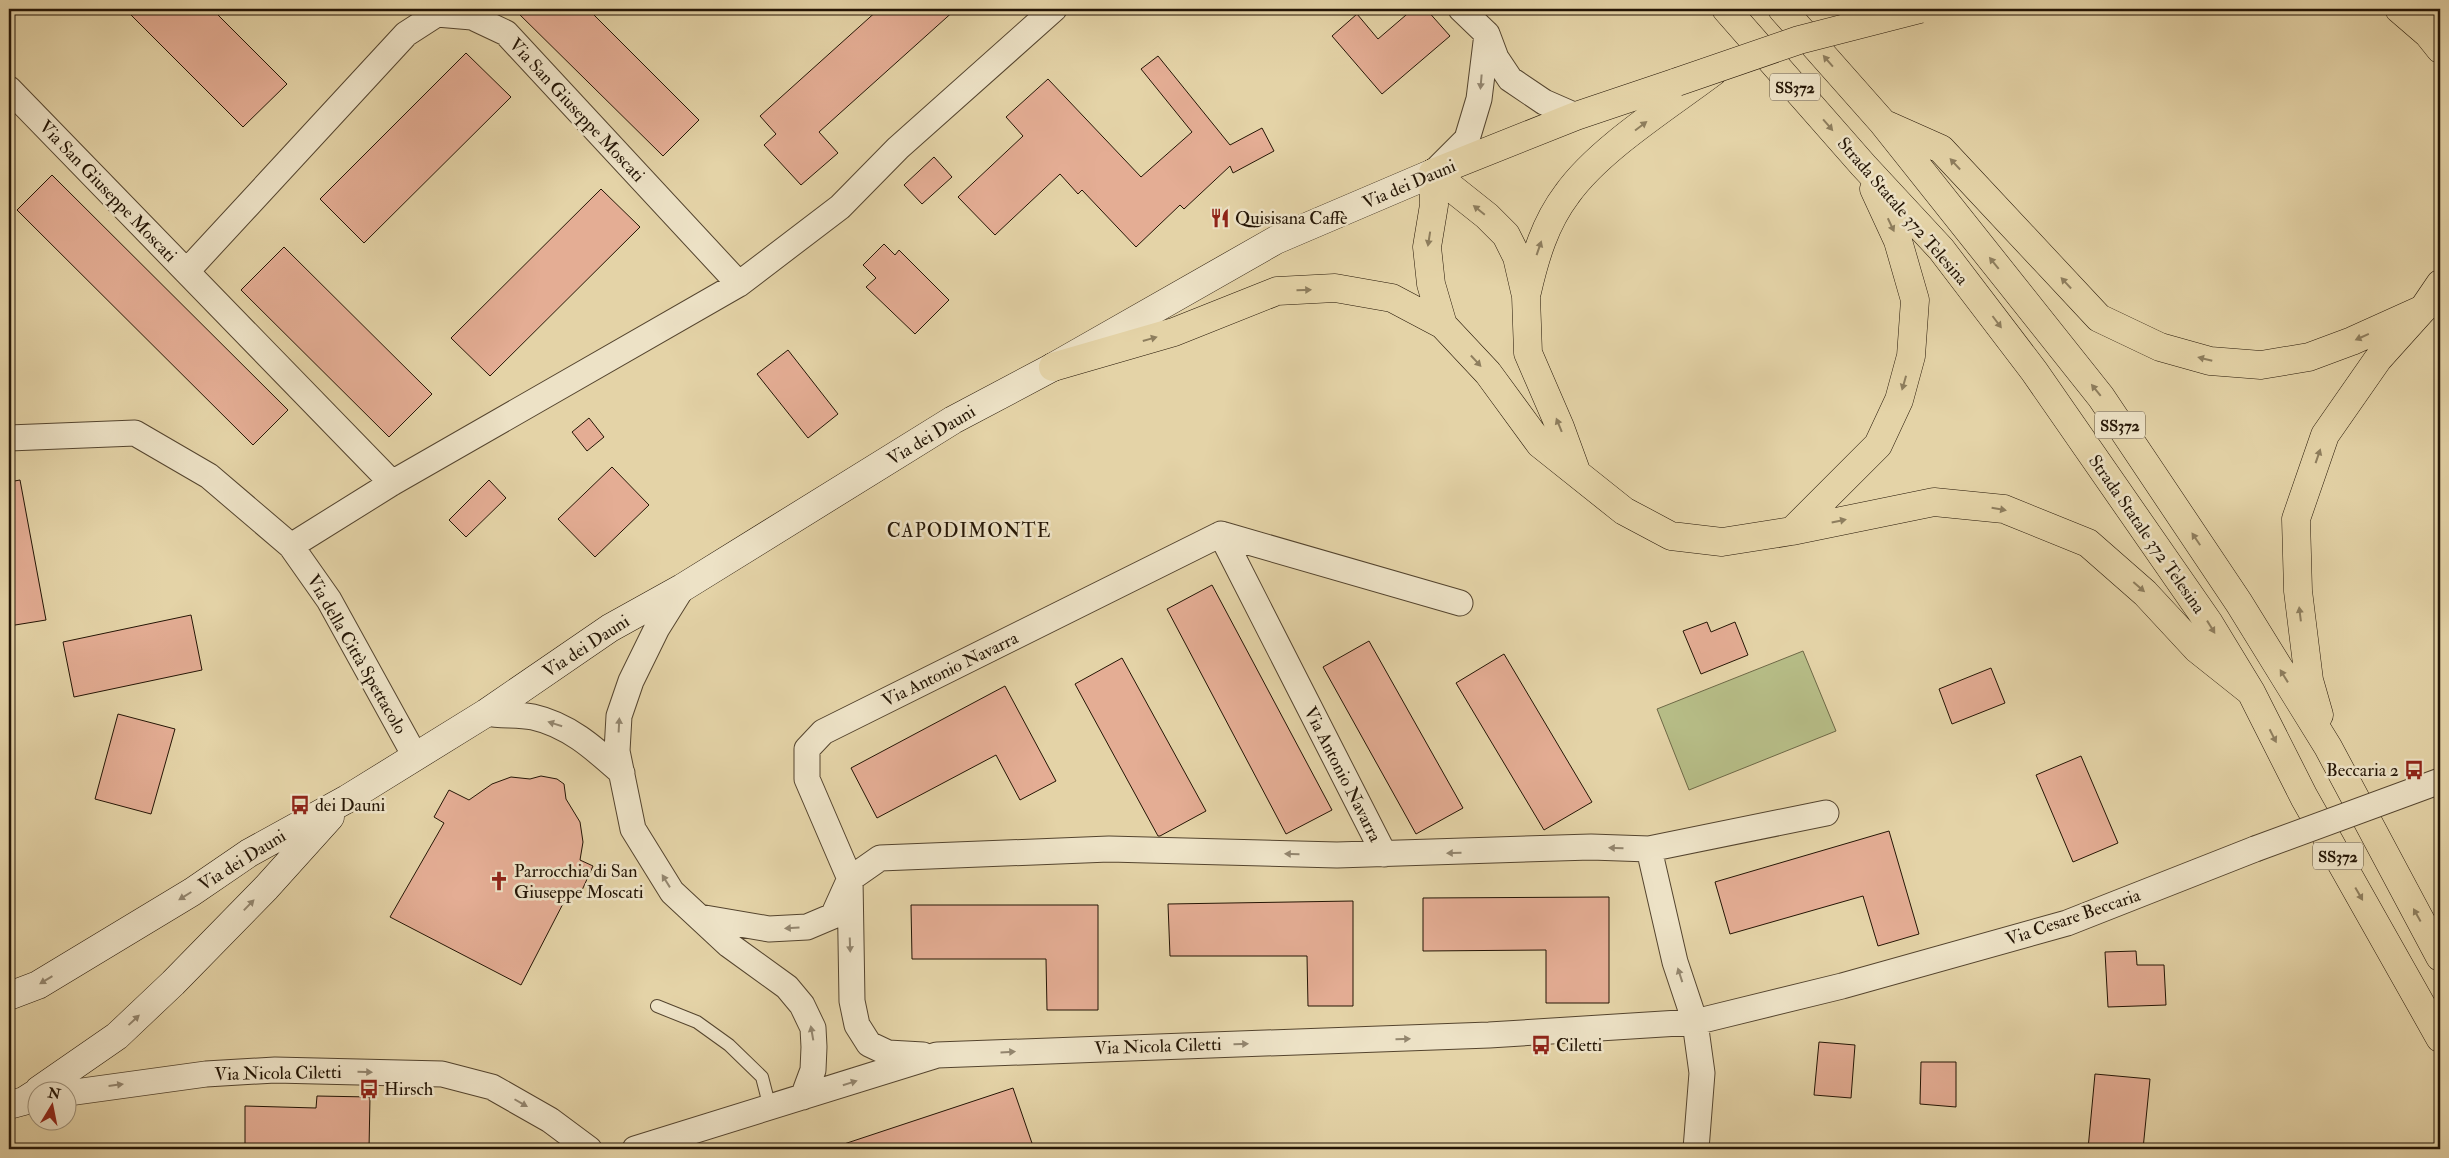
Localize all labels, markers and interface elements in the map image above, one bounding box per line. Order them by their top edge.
street label: Via San Giuseppe Moscati [504,34,650,187]
one-way arrow [1822,54,1833,67]
road number: SS372 [1770,74,1820,100]
one-way arrow [1477,75,1485,91]
street label: Via San Giuseppe Moscati [34,115,182,267]
one-way arrow [1822,118,1833,131]
one-way arrow [1634,121,1648,131]
street label: Strada Statale 372 Telesina [1832,133,1974,291]
street label: Via dei Dauni [1359,154,1459,214]
one-way arrow [1949,158,1961,170]
one-way arrow [1473,204,1486,215]
restaurant icon: Quisisana Caffè [1209,207,1231,229]
place label: Quisisana Caffè [1235,207,1348,230]
one-way arrow [1887,218,1895,232]
one-way arrow [1424,231,1432,247]
one-way arrow [1536,241,1543,256]
one-way arrow [1989,257,2000,270]
one-way arrow [2060,277,2072,289]
one-way arrow [1296,285,1312,293]
one-way arrow [1991,315,2002,328]
one-way arrow [2355,333,2369,341]
one-way arrow [1143,335,1158,343]
one-way arrow [1470,354,1482,366]
one-way arrow [2197,355,2212,363]
one-way arrow [1899,375,1907,390]
one-way arrow [2090,384,2101,397]
street label: Via dei Dauni [883,400,980,471]
road number: SS372 [2095,412,2145,438]
one-way arrow [1554,418,1562,432]
one-way arrow [2315,448,2322,463]
street label: Strada Statale 372 Telesina [2083,450,2210,619]
one-way arrow [1992,506,2008,514]
one-way arrow [1832,517,1848,525]
district label: CAPODIMONTE [887,519,1051,543]
one-way arrow [2191,533,2201,546]
street label: Via della Città Spettacolo [301,570,412,739]
one-way arrow [2133,581,2145,592]
one-way arrow [2296,606,2304,622]
street label: Via dei Dauni [538,610,634,683]
one-way arrow [2206,620,2215,633]
street label: Via Antonio Navarra [878,626,1023,712]
one-way arrow [2279,670,2288,683]
street label: Via Antonio Navarra [1299,703,1387,846]
one-way arrow [615,716,623,732]
one-way arrow [547,720,562,727]
one-way arrow [2269,729,2277,743]
place label: Beccaria 2 [2326,759,2399,782]
bus stop icon: Beccaria 2 [2403,759,2425,781]
bus stop icon: dei Dauni [289,794,311,816]
place label: dei Dauni [315,794,386,817]
street label: Via dei Dauni [194,824,291,896]
road number: SS372 [2313,842,2363,869]
one-way arrow [1608,844,1624,852]
one-way arrow [1446,849,1462,857]
one-way arrow [1283,850,1299,858]
place label: Parrocchia di San Giuseppe Moscati [514,860,644,904]
church icon: Parrocchia di San Giuseppe Moscati [488,870,510,892]
one-way arrow [661,875,671,888]
street label: Via Cesare Beccaria [2003,883,2144,951]
one-way arrow [2355,887,2364,900]
one-way arrow [178,891,191,900]
one-way arrow [243,899,255,911]
one-way arrow [2413,907,2421,922]
one-way arrow [784,924,800,932]
one-way arrow [846,937,854,953]
one-way arrow [1676,968,1683,983]
one-way arrow [39,976,52,985]
one-way arrow [128,1014,140,1026]
one-way arrow [808,1024,816,1040]
street label: Via Nicola Ciletti [1094,1033,1222,1060]
one-way arrow [1395,1034,1411,1042]
bus stop icon: Ciletti [1530,1034,1552,1056]
place label: Ciletti [1556,1034,1603,1057]
one-way arrow [1233,1040,1249,1048]
one-way arrow [1000,1047,1016,1055]
street label: Via Nicola Ciletti [214,1061,342,1086]
one-way arrow [357,1068,373,1076]
bus stop icon: Hirsch [358,1078,380,1100]
place label: Hirsch [384,1078,434,1101]
one-way arrow [843,1079,858,1087]
north arrow [28,1080,78,1130]
one-way arrow [108,1081,124,1089]
text: N [46,1084,62,1103]
one-way arrow [515,1099,528,1108]

